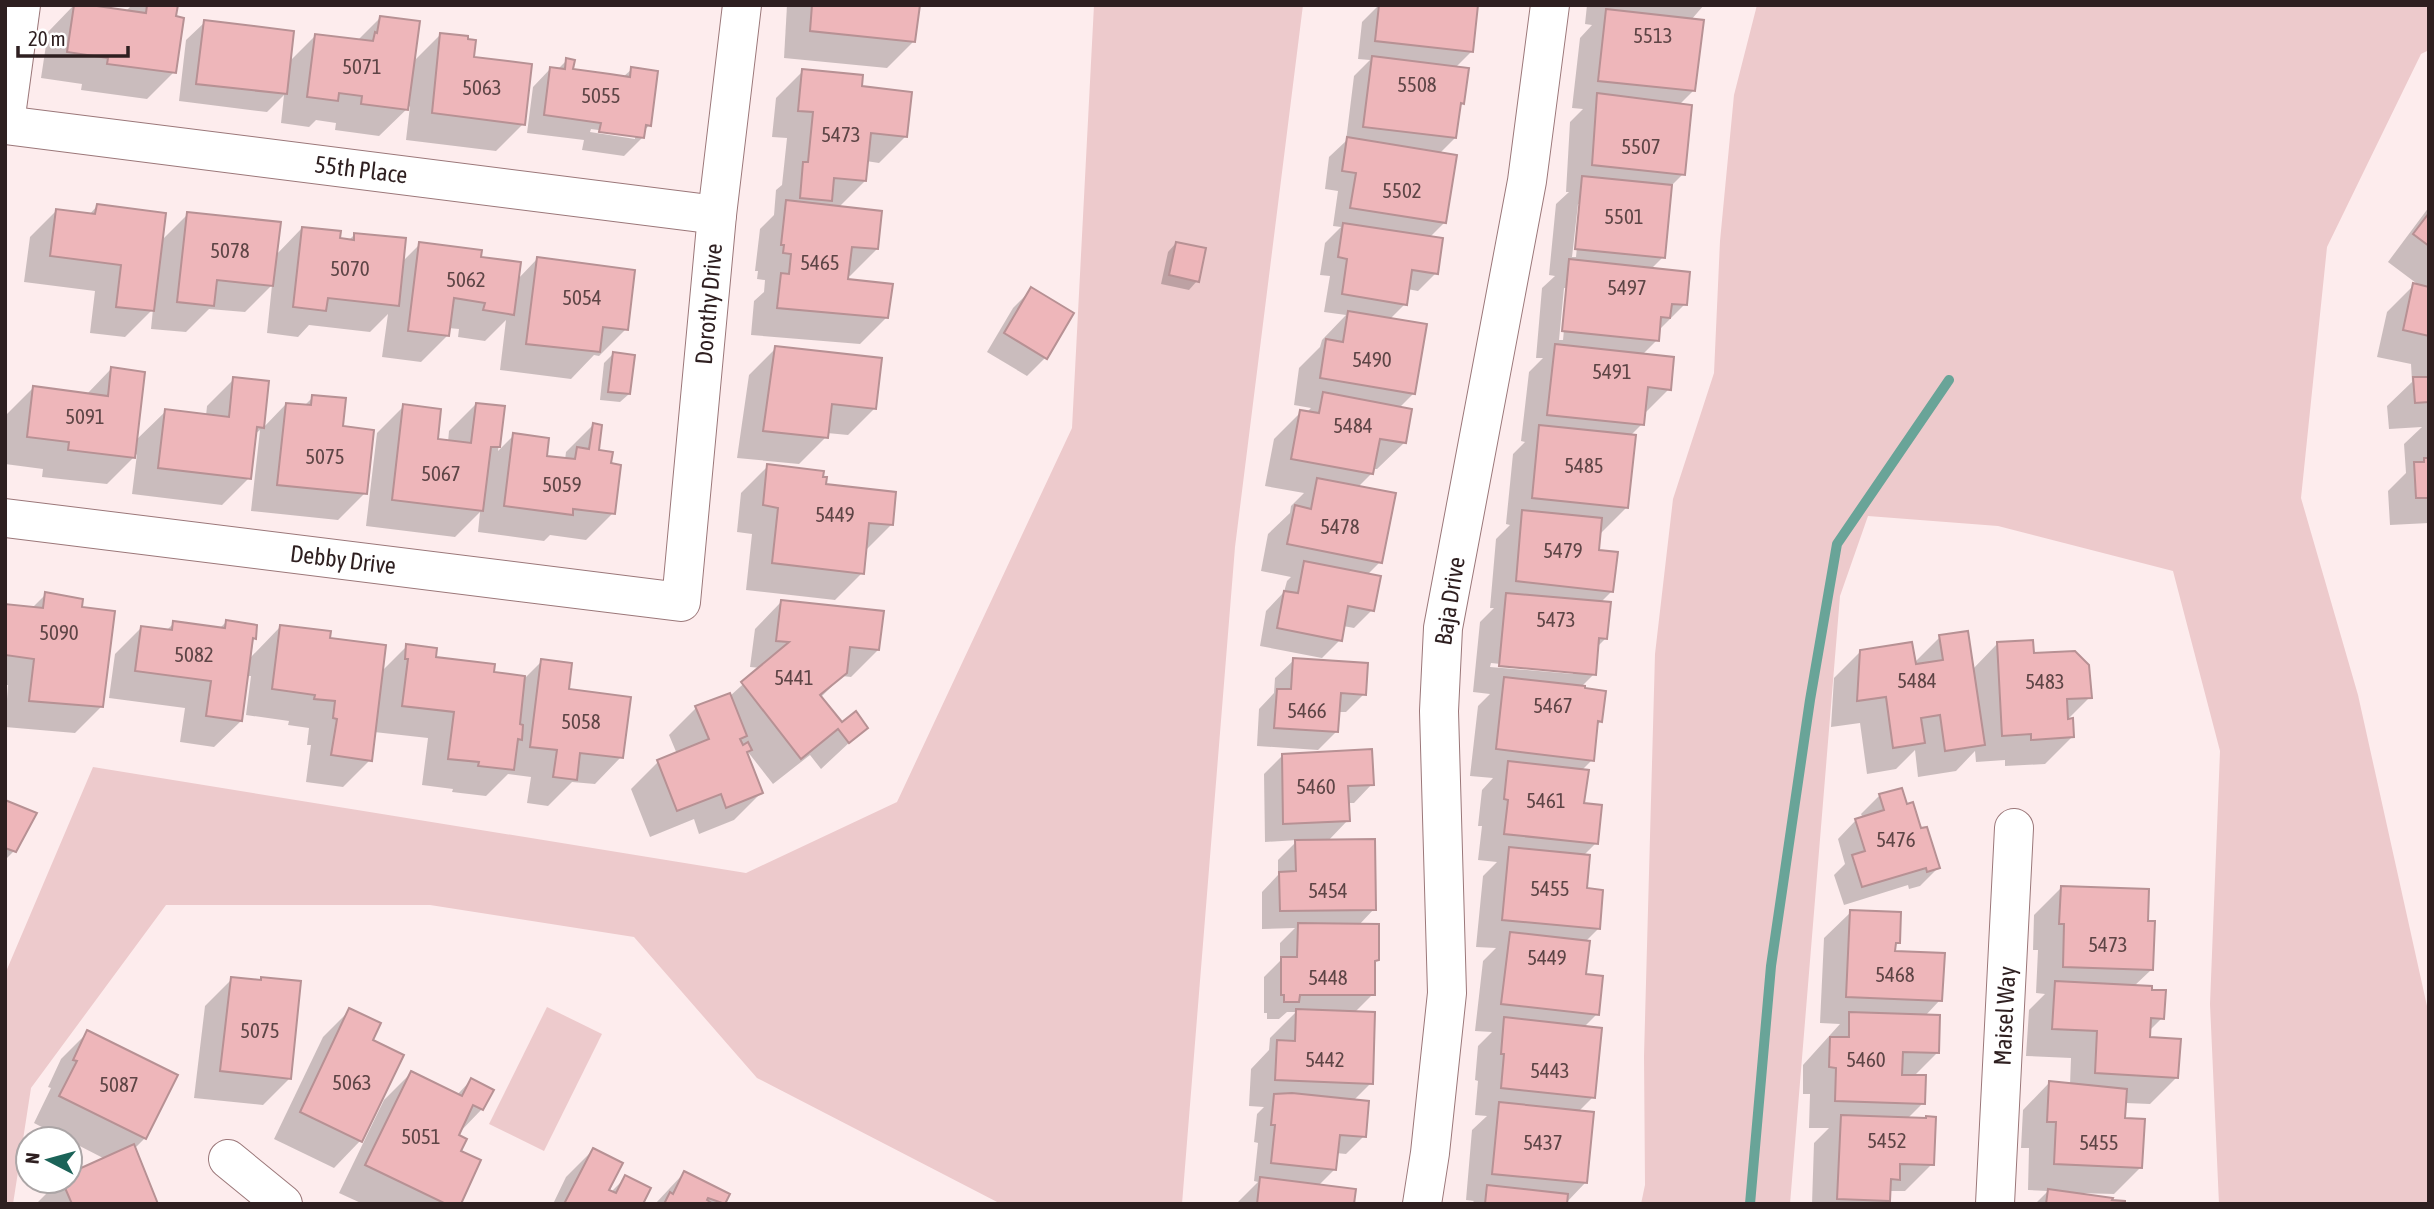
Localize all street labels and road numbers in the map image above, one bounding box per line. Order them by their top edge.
street label: 55th Place [313,150,409,189]
street label: Dorothy Drive [690,242,727,366]
street label: Debby Drive [289,540,398,579]
street label: Baja Drive [1429,555,1470,647]
street label: Maisel Way [1988,965,2021,1066]

